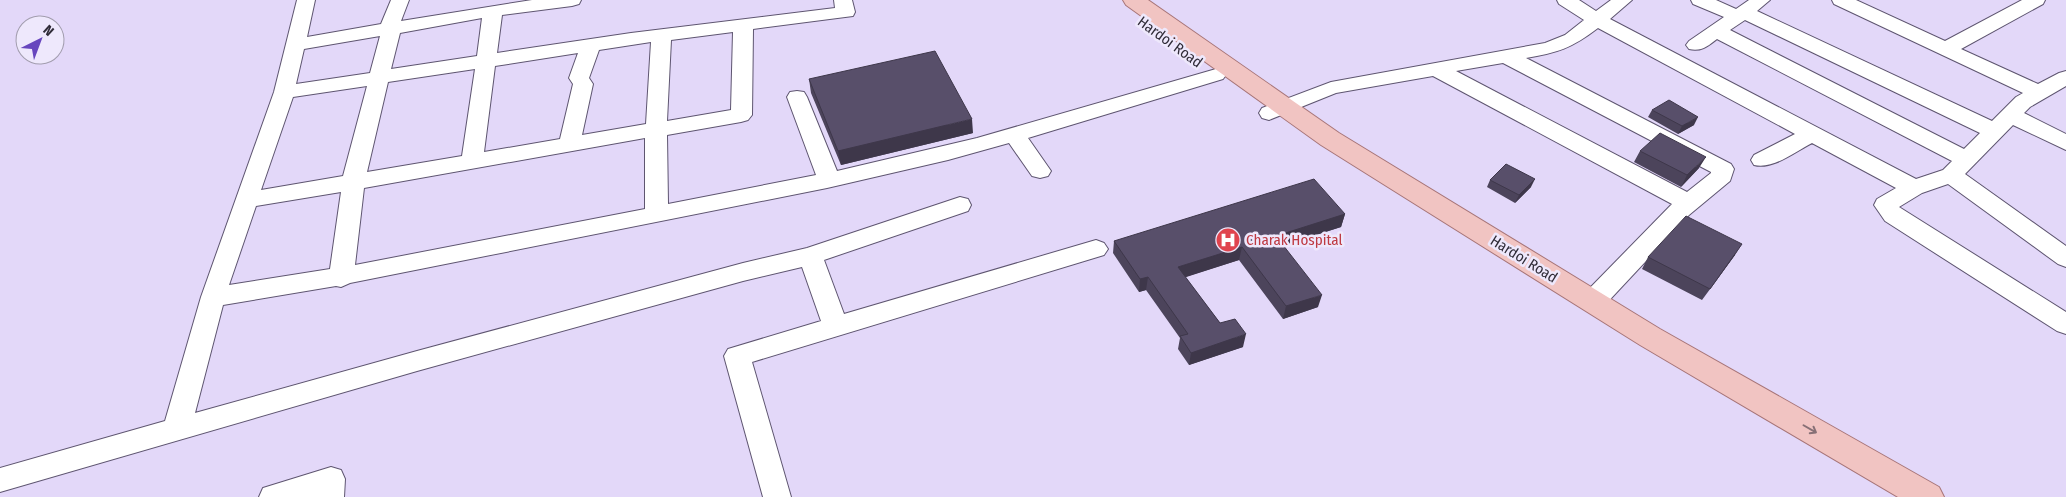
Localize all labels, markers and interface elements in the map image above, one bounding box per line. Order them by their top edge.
street label: Hardoi Road [1134,13,1206,71]
north arrow [15,15,65,65]
text: N [40,22,57,40]
hospital icon: Charak Hospital [1215,227,1241,253]
place label: Charak Hospital [1246,231,1343,249]
street label: Hardoi Road [1487,231,1561,287]
one-way arrow [1803,425,1817,435]

